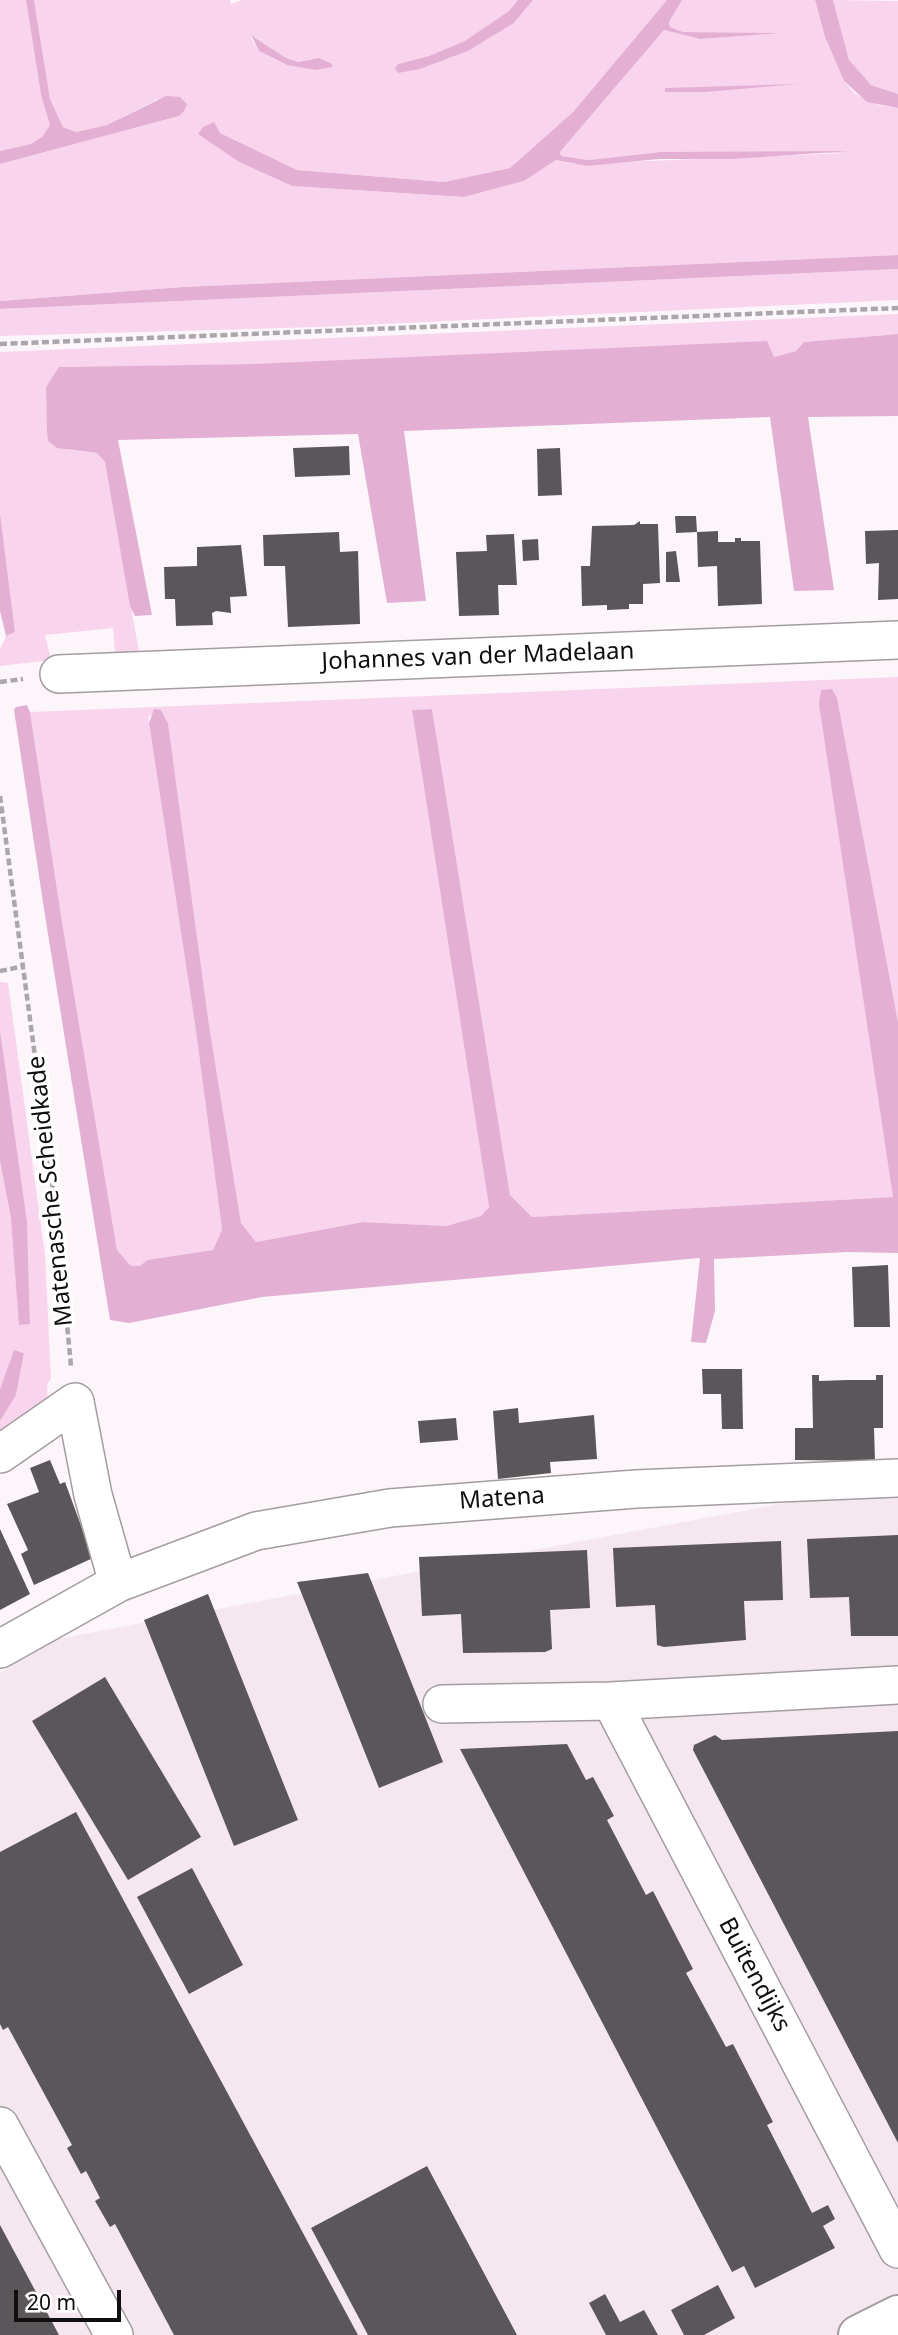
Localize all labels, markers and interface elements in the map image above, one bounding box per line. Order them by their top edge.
street label: Johannes van der Madelaan [321,637,635,677]
street label: Matenasche Scheidkade [22,1054,80,1328]
street label: Matena [458,1482,546,1516]
street label: Buitendijks [712,1913,796,2037]
scale bar [18,2276,124,2320]
text: 20 m [27,2288,76,2316]

